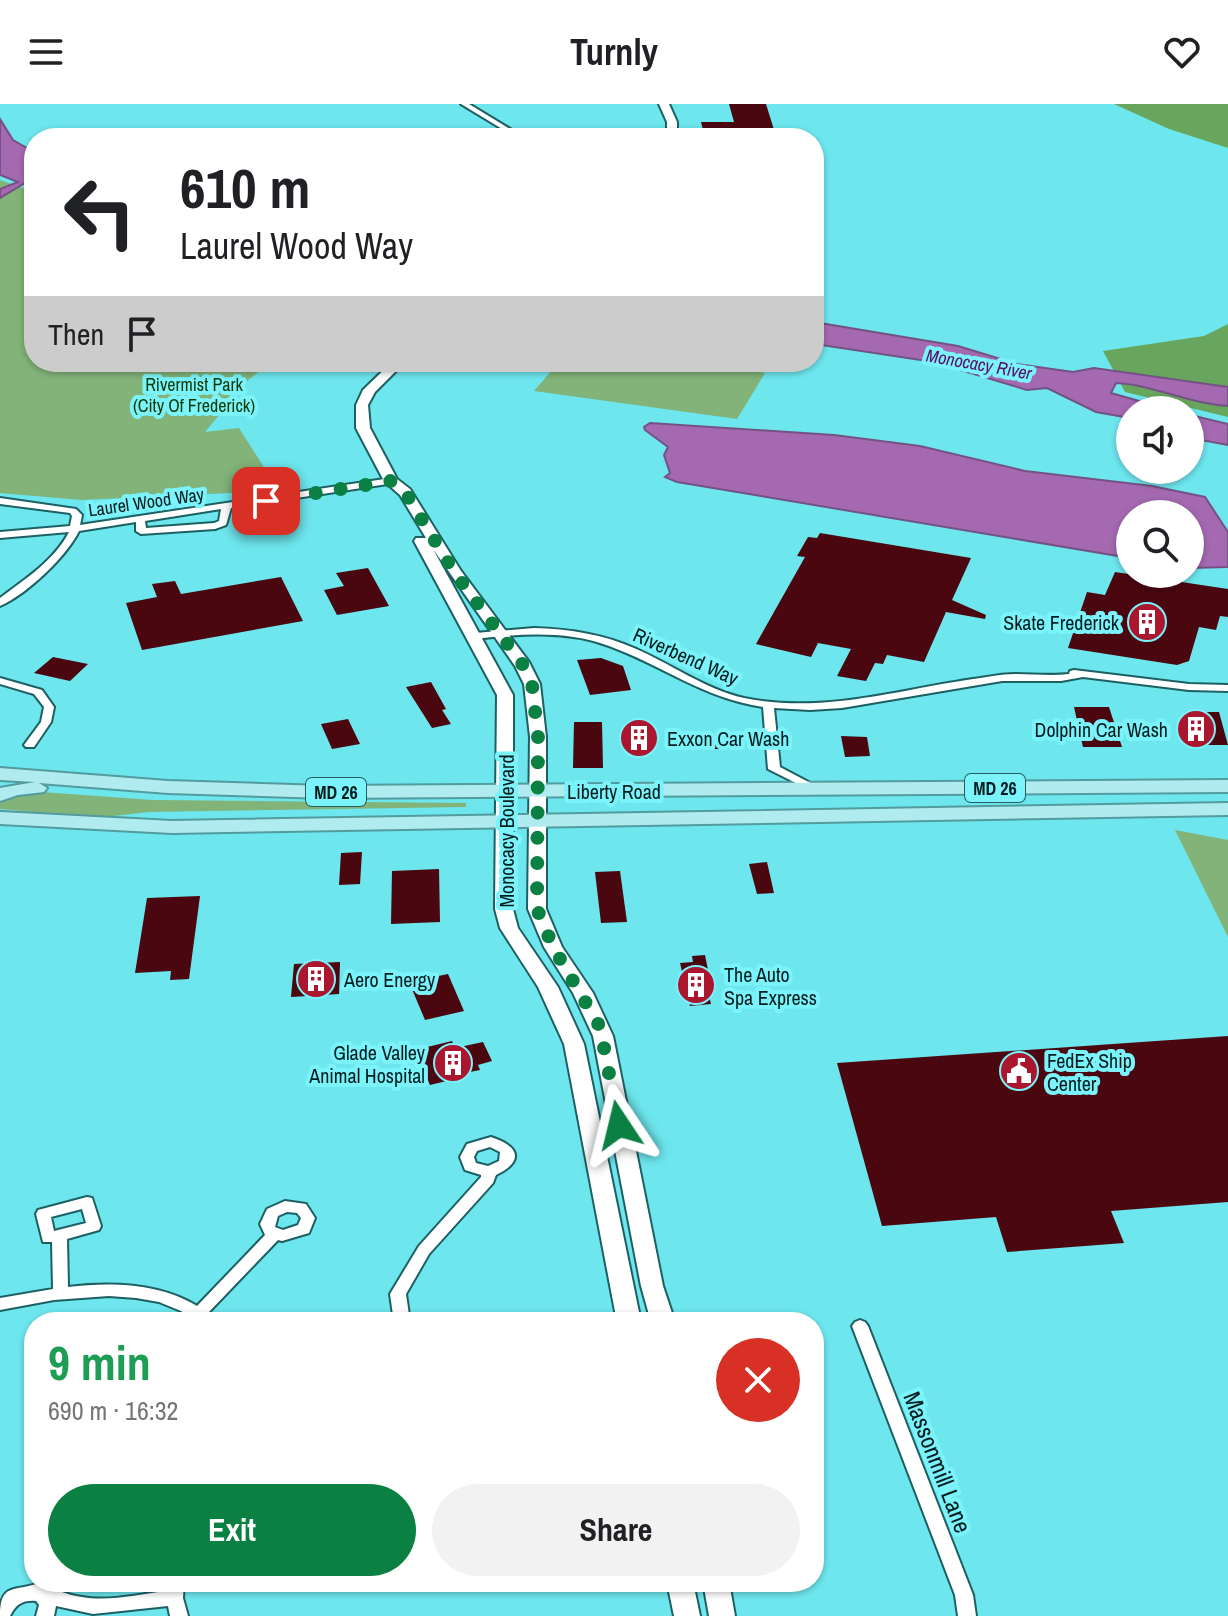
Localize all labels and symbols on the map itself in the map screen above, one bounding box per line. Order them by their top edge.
water label: Monocacy River [924,342,1035,386]
park label: Rivermist Park (City Of Frederick) [133,372,255,418]
pin [232,467,300,535]
street label: Laurel Wood Way [87,481,206,522]
building icon: Skate Frederick [1126,601,1168,643]
place label: Skate Frederick [1003,609,1120,636]
street label: Riverbend Way [629,621,744,692]
building icon: Dolphin Car Wash [1175,708,1217,750]
place label: Dolphin Car Wash [1035,716,1168,743]
building icon: Exxon Car Wash [618,717,660,759]
place label: Exxon Car Wash [667,725,789,752]
street label: Monocacy Boulevard [493,754,520,908]
road number: MD 26 [965,774,1025,802]
road number: MD 26 [306,778,366,806]
street label: Liberty Road [567,778,661,805]
building icon: Aero Energy [295,958,337,1000]
place label: The Auto Spa Express [724,961,817,1011]
building icon: The Auto Spa Express [675,964,717,1006]
place label: Aero Energy [343,966,436,993]
place label: Glade Valley Animal Hospital [308,1039,426,1089]
building icon: Glade Valley Animal Hospital [432,1042,474,1084]
place label: FedEx Ship Center [1047,1047,1132,1097]
public building icon: FedEx Ship Center [998,1050,1040,1092]
position arrow [577,1083,661,1167]
street label: Massonmill Lane [896,1387,980,1537]

